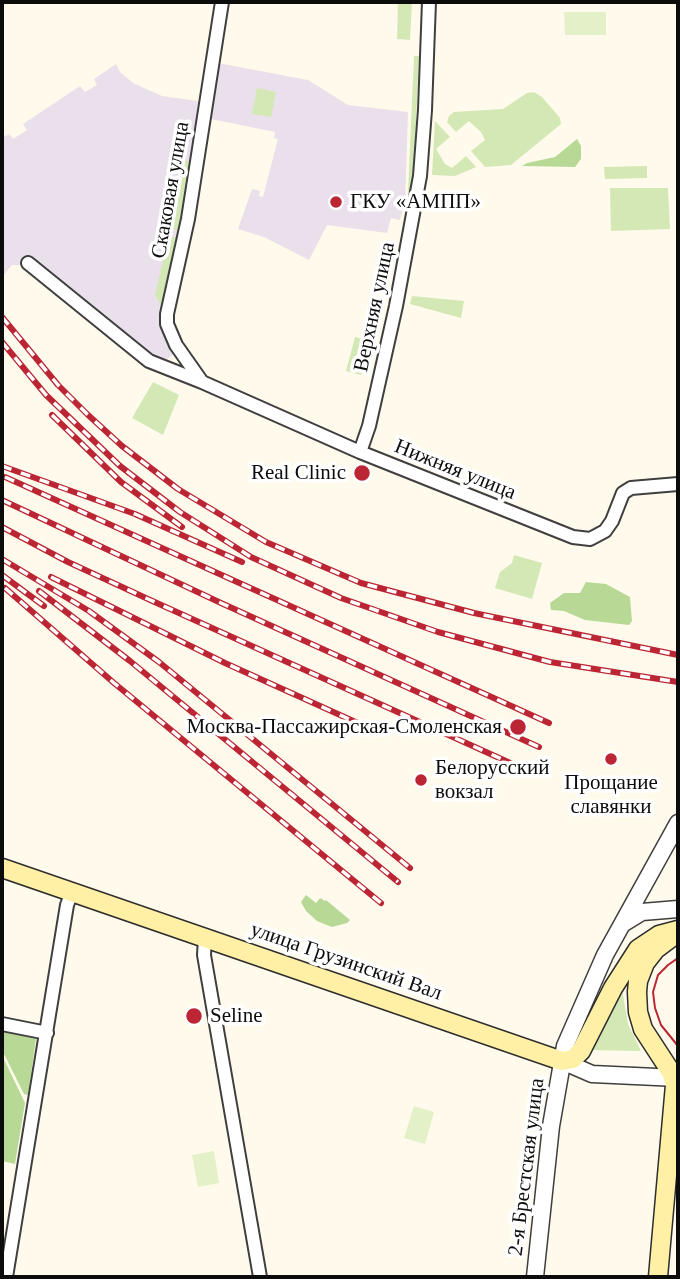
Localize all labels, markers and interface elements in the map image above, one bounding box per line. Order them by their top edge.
street label: Скаковая улица [147,120,195,260]
place label: ГКУ «АМПП» [350,189,481,215]
marker: ГКУ «АМПП» [328,194,344,210]
street label: Верхняя улица [349,240,401,374]
street label: Нижняя улица [391,434,519,506]
place label: Real Clinic [251,460,346,486]
marker: Real Clinic [352,463,372,483]
place label: Москва-Пассажирская-Смоленская [186,714,502,740]
marker: Москва-Пассажирская-Смоленская [508,717,528,737]
marker: Прощание славянки [603,751,619,767]
place label: Белорусский вокзал [435,755,549,805]
place label: Прощание славянки [564,770,658,820]
marker: Белорусский вокзал [413,772,429,788]
street label: улица Грузинский Вал [247,917,445,1007]
place label: Seline [210,1003,262,1029]
marker: Seline [184,1006,204,1026]
street label: 2-я Брестская улица [504,1077,550,1257]

